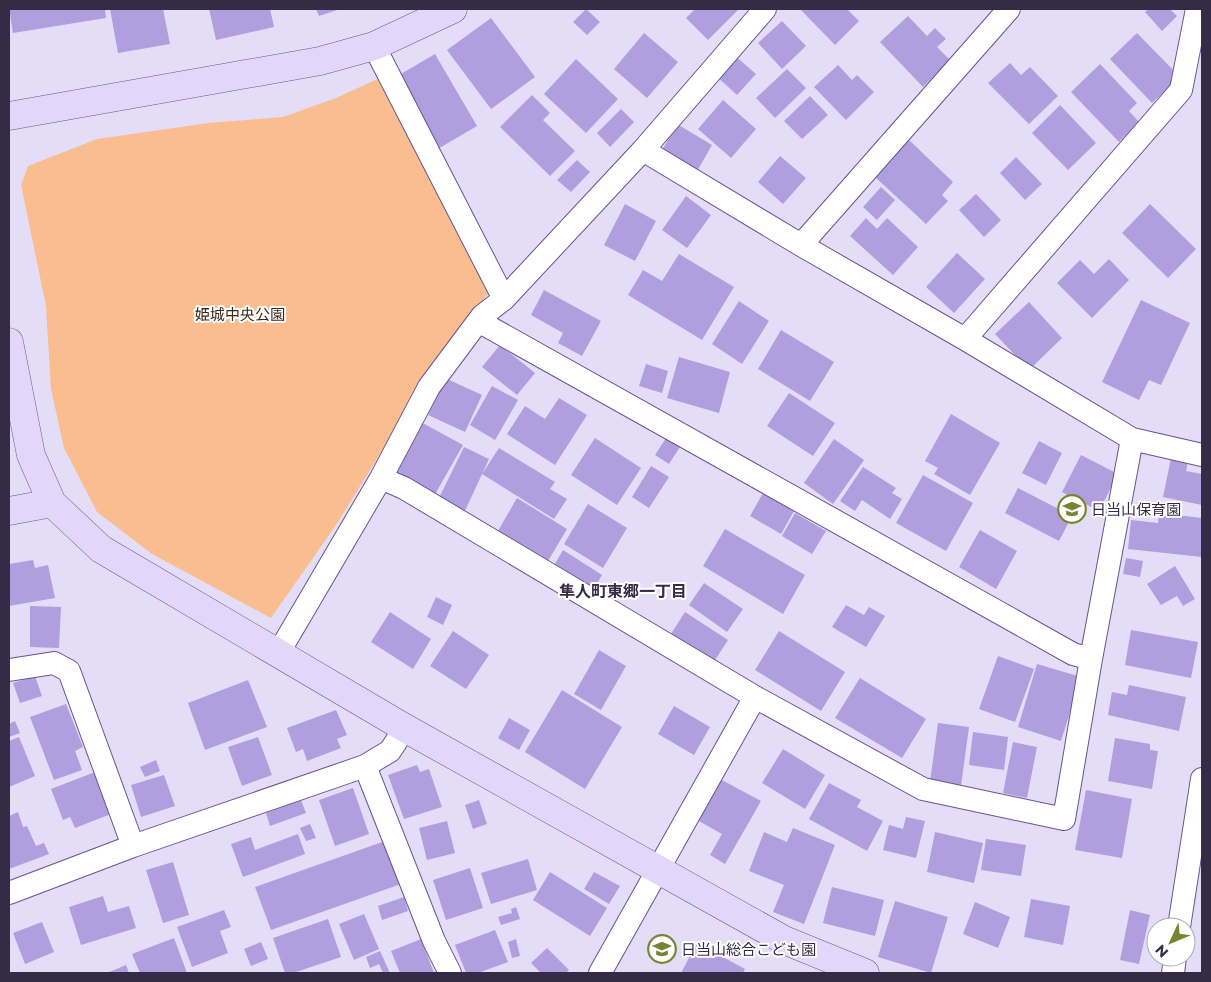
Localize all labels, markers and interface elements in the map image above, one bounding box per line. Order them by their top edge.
park label: 姫城中央公園 [195,305,285,324]
school or university icon: 日当山保育園 [1057,494,1087,524]
place label: 日当山保育園 [1091,500,1181,519]
district label: 隼人町東郷一丁目 [559,582,687,601]
north arrow [1146,917,1196,967]
school or university icon: 日当山総合こども園 [647,934,677,964]
place label: 日当山総合こども園 [681,940,816,959]
text: N [1151,941,1172,961]

